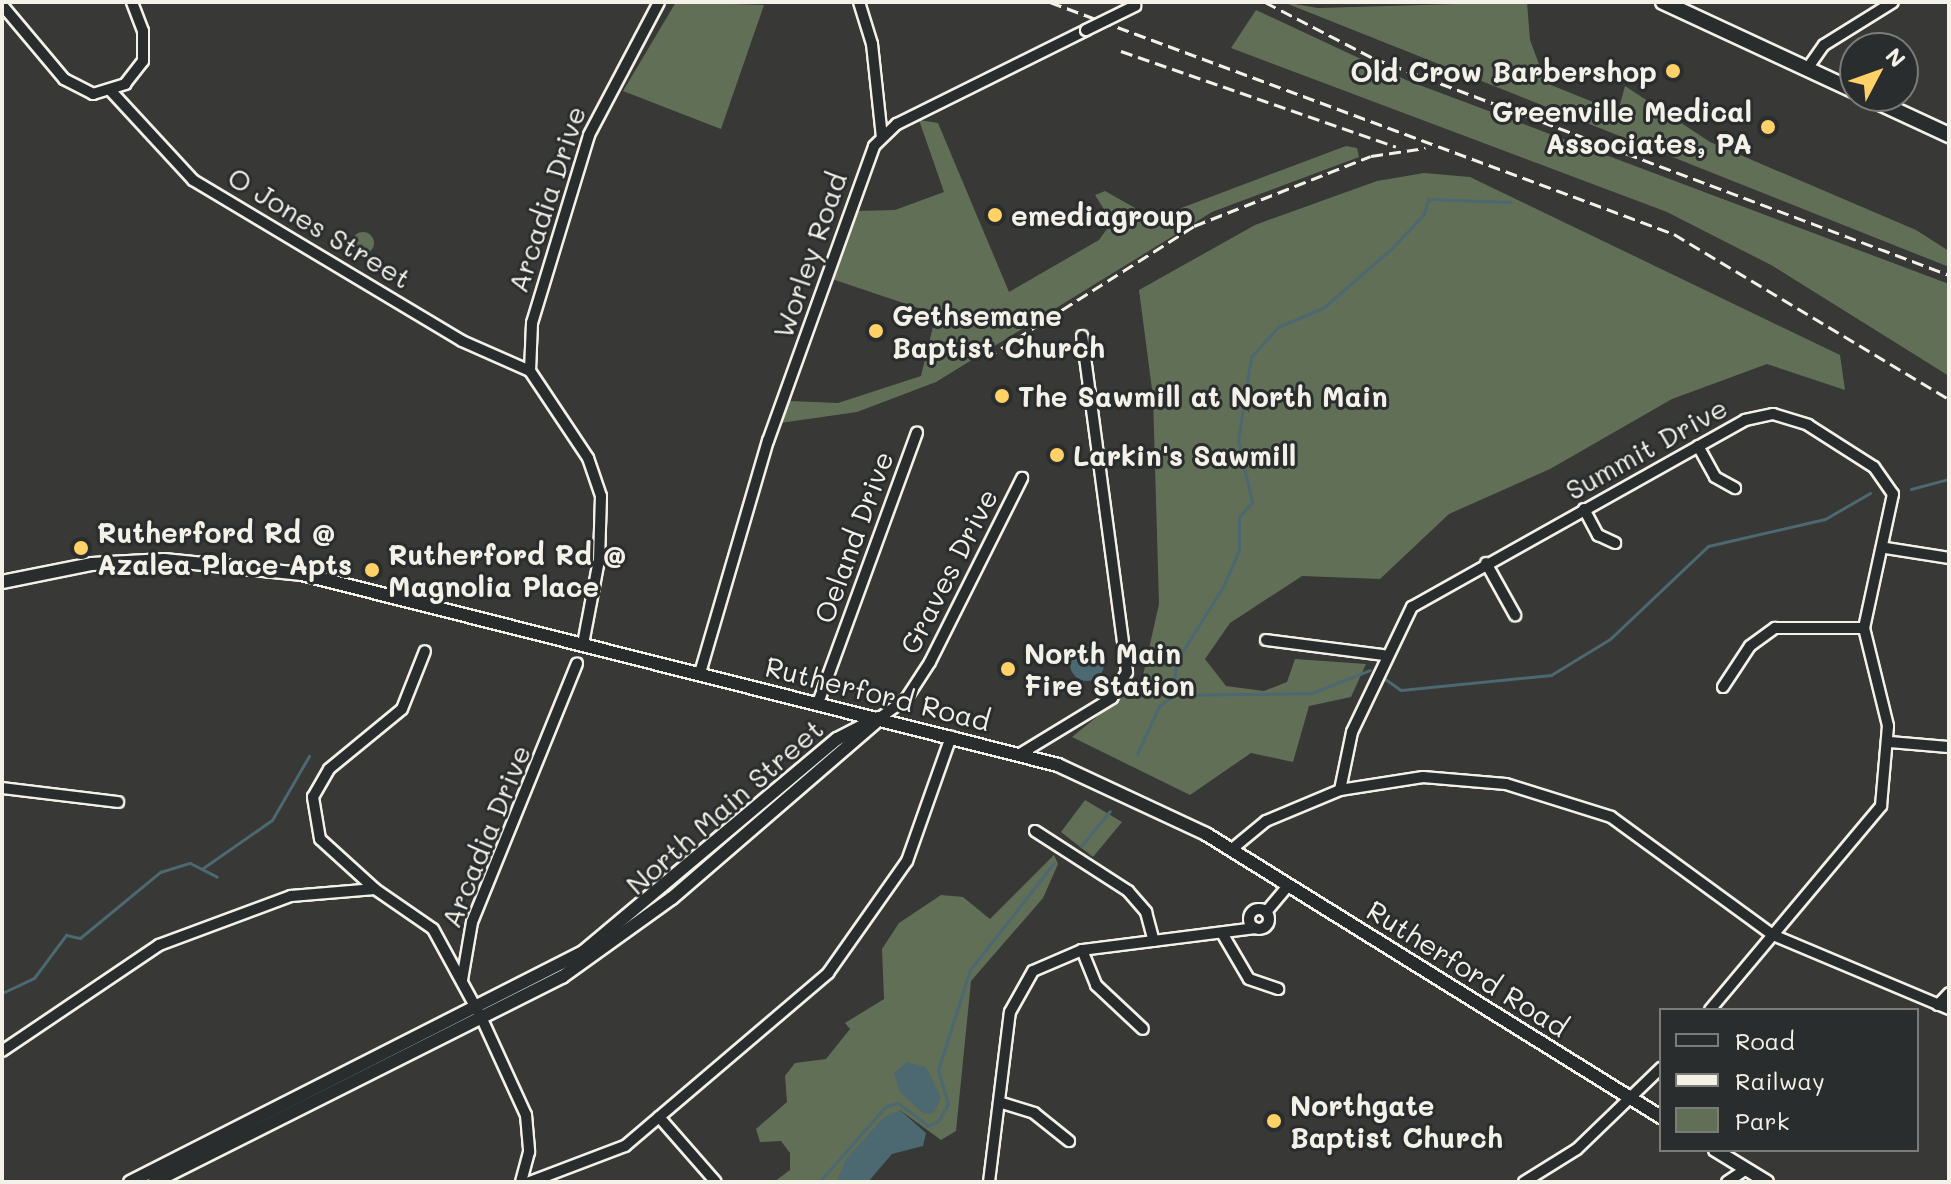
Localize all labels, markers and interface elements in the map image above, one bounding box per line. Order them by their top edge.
north arrow [1839,32,1919,112]
text: N [1880,41,1912,73]
place label: Old Crow Barbershop [1350,54,1657,88]
marker: Old Crow Barbershop [1664,62,1682,80]
place label: Greenville Medical Associates, PA [1492,94,1752,160]
street label: Arcadia Drive [500,102,592,296]
marker: Greenville Medical Associates, PA [1759,118,1777,136]
street label: O Jones Street [222,159,418,295]
street label: Worley Road [765,168,853,342]
place label: emediagroup [1011,198,1193,232]
marker: emediagroup [986,206,1004,224]
place label: Gethsemane Baptist Church [892,298,1105,364]
marker: Gethsemane Baptist Church [867,322,885,340]
place label: The Sawmill at North Main [1018,379,1387,413]
marker: The Sawmill at North Main [993,387,1011,405]
street label: Summit Drive [1559,390,1733,506]
place label: Larkin's Sawmill [1073,438,1296,472]
marker: Larkin's Sawmill [1048,446,1066,464]
street label: Oeland Drive [806,447,900,627]
street label: Graves Drive [892,483,1004,659]
place label: Rutherford Rd @ Azalea Place Apts [97,515,352,581]
place label: Rutherford Rd @ Magnolia Place [388,537,627,603]
marker: Rutherford Rd @ Azalea Place Apts [72,539,90,557]
marker: Rutherford Rd @ Magnolia Place [363,561,381,579]
place label: North Main Fire Station [1024,636,1195,702]
street label: Rutherford Road [762,649,994,737]
marker: North Main Fire Station [999,660,1017,678]
street label: North Main Street [619,711,829,901]
street label: Arcadia Drive [433,740,537,932]
street label: Rutherford Road [1361,893,1575,1043]
legend [1659,1008,1919,1152]
text: Road [1735,1025,1795,1056]
text: Railway [1735,1065,1825,1096]
place label: Northgate Baptist Church [1290,1088,1503,1154]
text: Park [1735,1105,1789,1136]
marker: Northgate Baptist Church [1265,1112,1283,1130]

